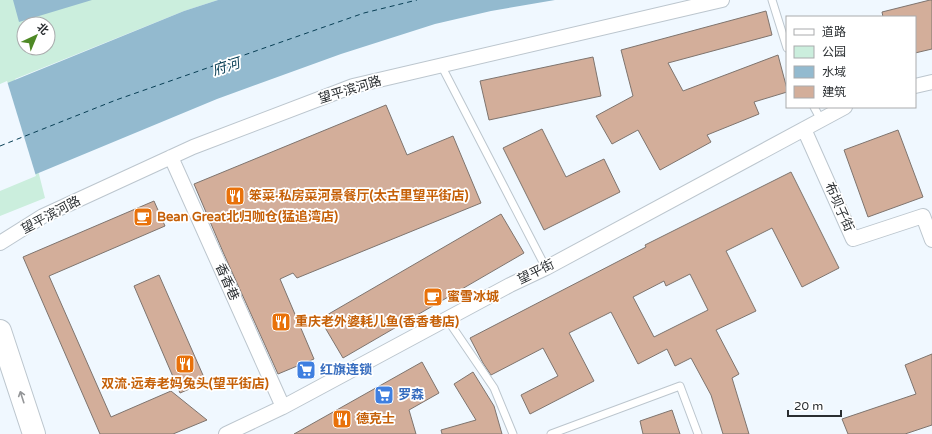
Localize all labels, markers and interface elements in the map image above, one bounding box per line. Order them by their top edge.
north arrow [16,16,56,56]
legend [786,16,916,108]
text: 北 [34,21,51,38]
text: 道路 [822,25,846,39]
text: 公园 [822,45,846,59]
water label: 府河 [210,54,245,79]
text: 水域 [822,65,846,79]
street label: 望平滨河路 [317,73,383,107]
text: 建筑 [822,85,846,99]
street label: 布坝子街 [821,180,857,234]
restaurant icon: 笨菜·私房菜河景餐厅(太古里望平街店) [224,185,246,207]
place label: 笨菜·私房菜河景餐厅(太古里望平街店) [249,188,469,204]
street label: 望平滨河路 [19,193,83,237]
cafe icon: Bean Great北归咖仓(猛追湾店) [132,206,154,228]
place label: Bean Great北归咖仓(猛追湾店) [157,209,338,225]
street label: 望平街 [515,256,557,288]
street label: 香香巷 [212,261,242,303]
cafe icon: 蜜雪冰城 [422,286,444,308]
place label: 蜜雪冰城 [447,289,499,305]
restaurant icon: 重庆老外婆耗儿鱼(香香巷店) [270,311,292,333]
place label: 重庆老外婆耗儿鱼(香香巷店) [295,314,459,330]
restaurant icon: 双流·远寿老妈兔头(望平街店) [174,353,196,375]
supermarket icon: 红旗连锁 [295,359,317,381]
place label: 红旗连锁 [320,362,372,378]
place label: 双流·远寿老妈兔头(望平街店) [101,376,269,392]
supermarket icon: 罗森 [373,384,395,406]
place label: 罗森 [398,387,424,403]
one-way arrow [17,391,25,403]
scale bar [788,392,841,418]
text: 20 m [794,399,823,413]
restaurant icon: 德克士 [331,408,353,430]
place label: 德克士 [356,411,395,427]

